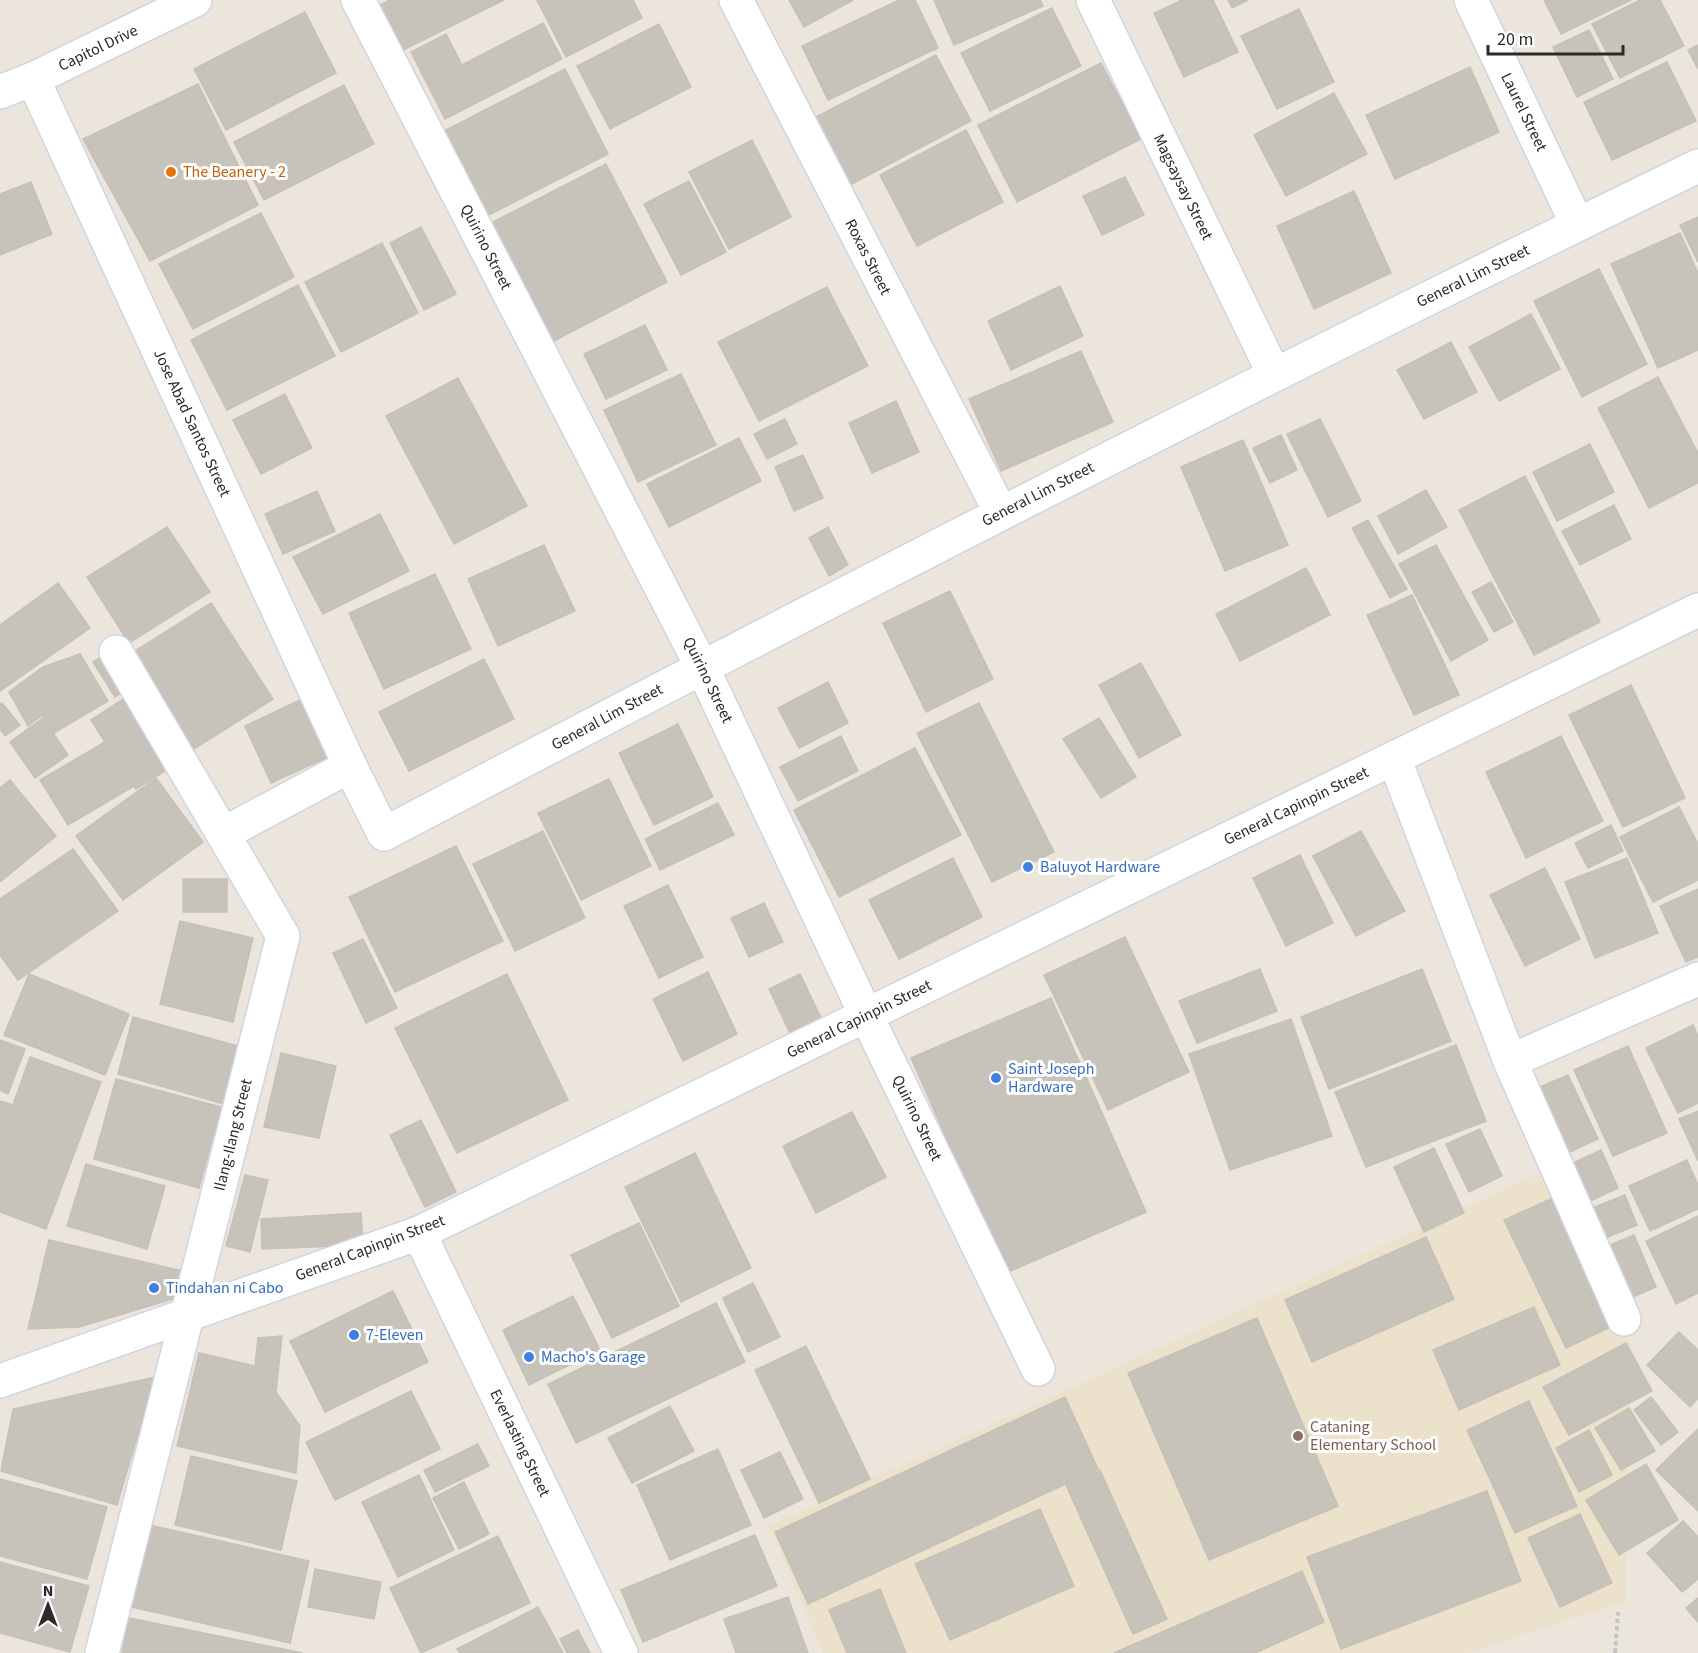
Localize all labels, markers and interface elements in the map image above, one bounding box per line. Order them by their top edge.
scale bar [1488,18,1623,56]
street label: Capitol Drive [55,19,141,77]
text: 20 m [1497,27,1533,52]
street label: Laurel Street [1495,69,1553,156]
street label: Magsaysay Street [1148,130,1218,244]
place label: The Beanery - 2 [183,161,286,183]
marker: The Beanery - 2 [164,165,178,179]
street label: Quirino Street [455,200,517,294]
street label: Roxas Street [840,215,897,299]
street label: General Lim Street [1413,239,1534,313]
street label: Jose Abad Santos Street [148,345,236,501]
street label: General Lim Street [978,456,1098,532]
street label: Quirino Street [678,633,739,727]
street label: General Lim Street [547,678,667,756]
street label: General Capinpin Street [1220,761,1373,851]
place label: Baluyot Hardware [1040,856,1160,878]
marker: Baluyot Hardware [1021,860,1035,874]
street label: General Capinpin Street [783,974,936,1064]
place label: Saint Joseph Hardware [1008,1058,1094,1098]
street label: Quirino Street [887,1071,948,1165]
marker: Saint Joseph Hardware [989,1071,1003,1085]
street label: Ilang-Ilang Street [208,1076,258,1193]
street label: General Capinpin Street [292,1209,449,1287]
place label: Tindahan ni Cabo [166,1277,284,1299]
marker: Tindahan ni Cabo [147,1281,161,1295]
place label: 7-Eleven [366,1324,424,1346]
marker: 7-Eleven [347,1328,361,1342]
place label: Macho's Garage [541,1346,645,1368]
marker: Macho's Garage [522,1350,536,1364]
street label: Everlasting Street [484,1386,556,1501]
place label: Cataning Elementary School [1310,1416,1436,1456]
marker: Cataning Elementary School [1291,1429,1305,1443]
north arrow [18,1575,78,1635]
text: N [43,1580,53,1602]

